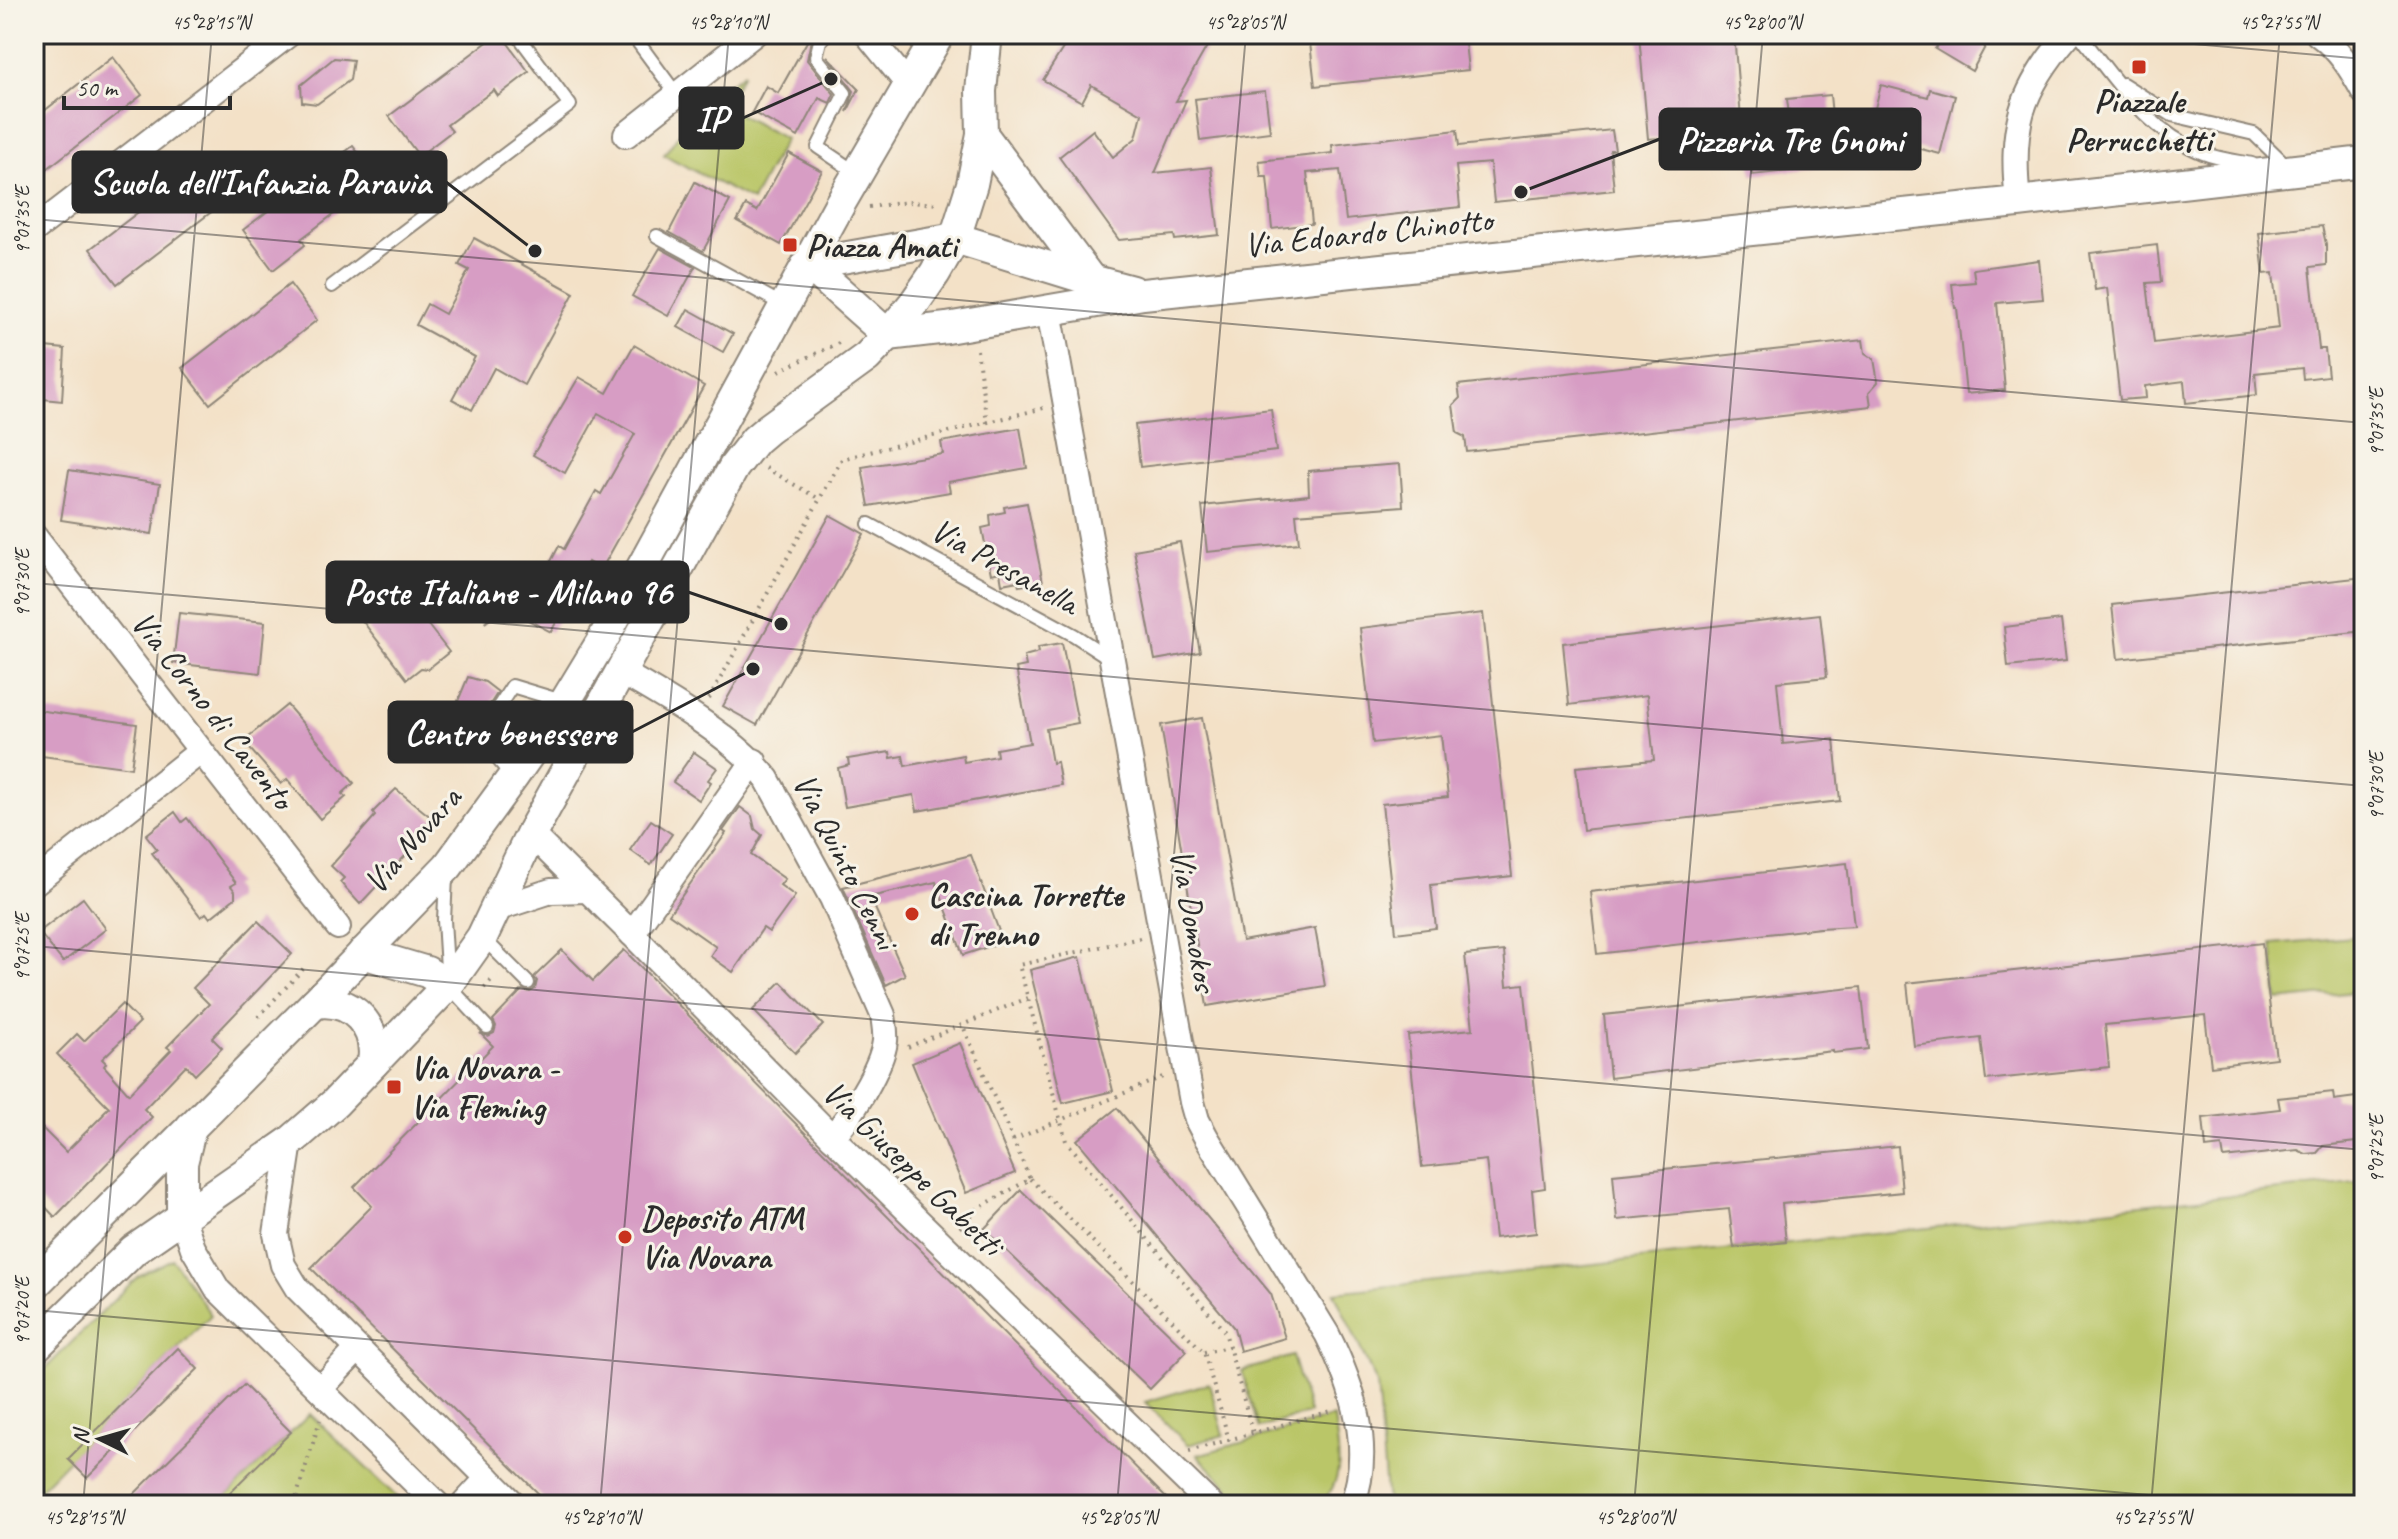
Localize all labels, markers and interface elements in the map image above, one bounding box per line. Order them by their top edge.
text: 45°28'15"N [172,10,253,35]
text: 45°28'10"N [689,10,770,35]
text: 45°28'05"N [1206,10,1287,35]
text: 45°28'00"N [1723,10,1804,35]
text: 45°27'55"N [2240,10,2321,35]
marker: Piazzale Perrucchetti [2130,58,2148,76]
scale bar [64,60,230,110]
text: 50 m [76,73,119,103]
place label: Piazzale Perrucchetti [2066,79,2216,161]
callout: IP [680,88,743,148]
text: IP [695,96,733,142]
callout: Pizzeria Tre Gnomi [1660,109,1920,169]
text: Pizzeria Tre Gnomi [1677,117,1908,163]
callout: Scuola dell'Infanzia Paravia [73,152,446,212]
text: Scuola dell'Infanzia Paravia [89,159,434,205]
text: 9°07'35"E [10,183,35,254]
street label: Via Edoardo Chinotto [1242,197,1498,266]
place label: Piazza Amati [806,224,961,267]
marker: Piazza Amati [781,236,799,254]
text: 9°07'35"E [2364,385,2389,456]
street label: Via Presanella [924,508,1089,625]
text: 9°07'30"E [10,546,35,617]
callout: Poste Italiane - Milano 96 [327,562,688,622]
text: Poste Italiane - Milano 96 [344,569,674,615]
street label: Via Corno di Cavento [122,602,306,821]
callout: Centro benessere [389,702,632,762]
text: Centro benessere [404,710,619,756]
text: 9°07'30"E [2364,749,2389,820]
street label: Via Quinto Cenni [783,766,910,959]
street label: Via Novara [354,776,472,902]
street label: Via Domokos [1160,845,1228,998]
place label: Cascina Torrette di Trenno [928,873,1125,955]
marker: Cascina Torrette di Trenno [903,905,921,923]
text: 9°07'25"E [10,910,35,981]
place label: Via Novara - Via Fleming [410,1046,561,1128]
street label: Via Giuseppe Gabetti [814,1071,1016,1268]
marker: Via Novara - Via Fleming [385,1078,403,1096]
text: 9°07'25"E [2364,1112,2389,1183]
place label: Deposito ATM Via Novara [641,1196,806,1278]
marker: Deposito ATM Via Novara [616,1228,634,1246]
text: 9°07'20"E [10,1274,35,1345]
north arrow [60,1399,140,1479]
text: N [67,1426,96,1445]
text: 45°28'15"N [45,1505,126,1530]
text: 45°28'10"N [562,1505,643,1530]
text: 45°28'05"N [1079,1505,1160,1530]
text: 45°28'00"N [1596,1505,1677,1530]
text: 45°27'55"N [2113,1505,2194,1530]

